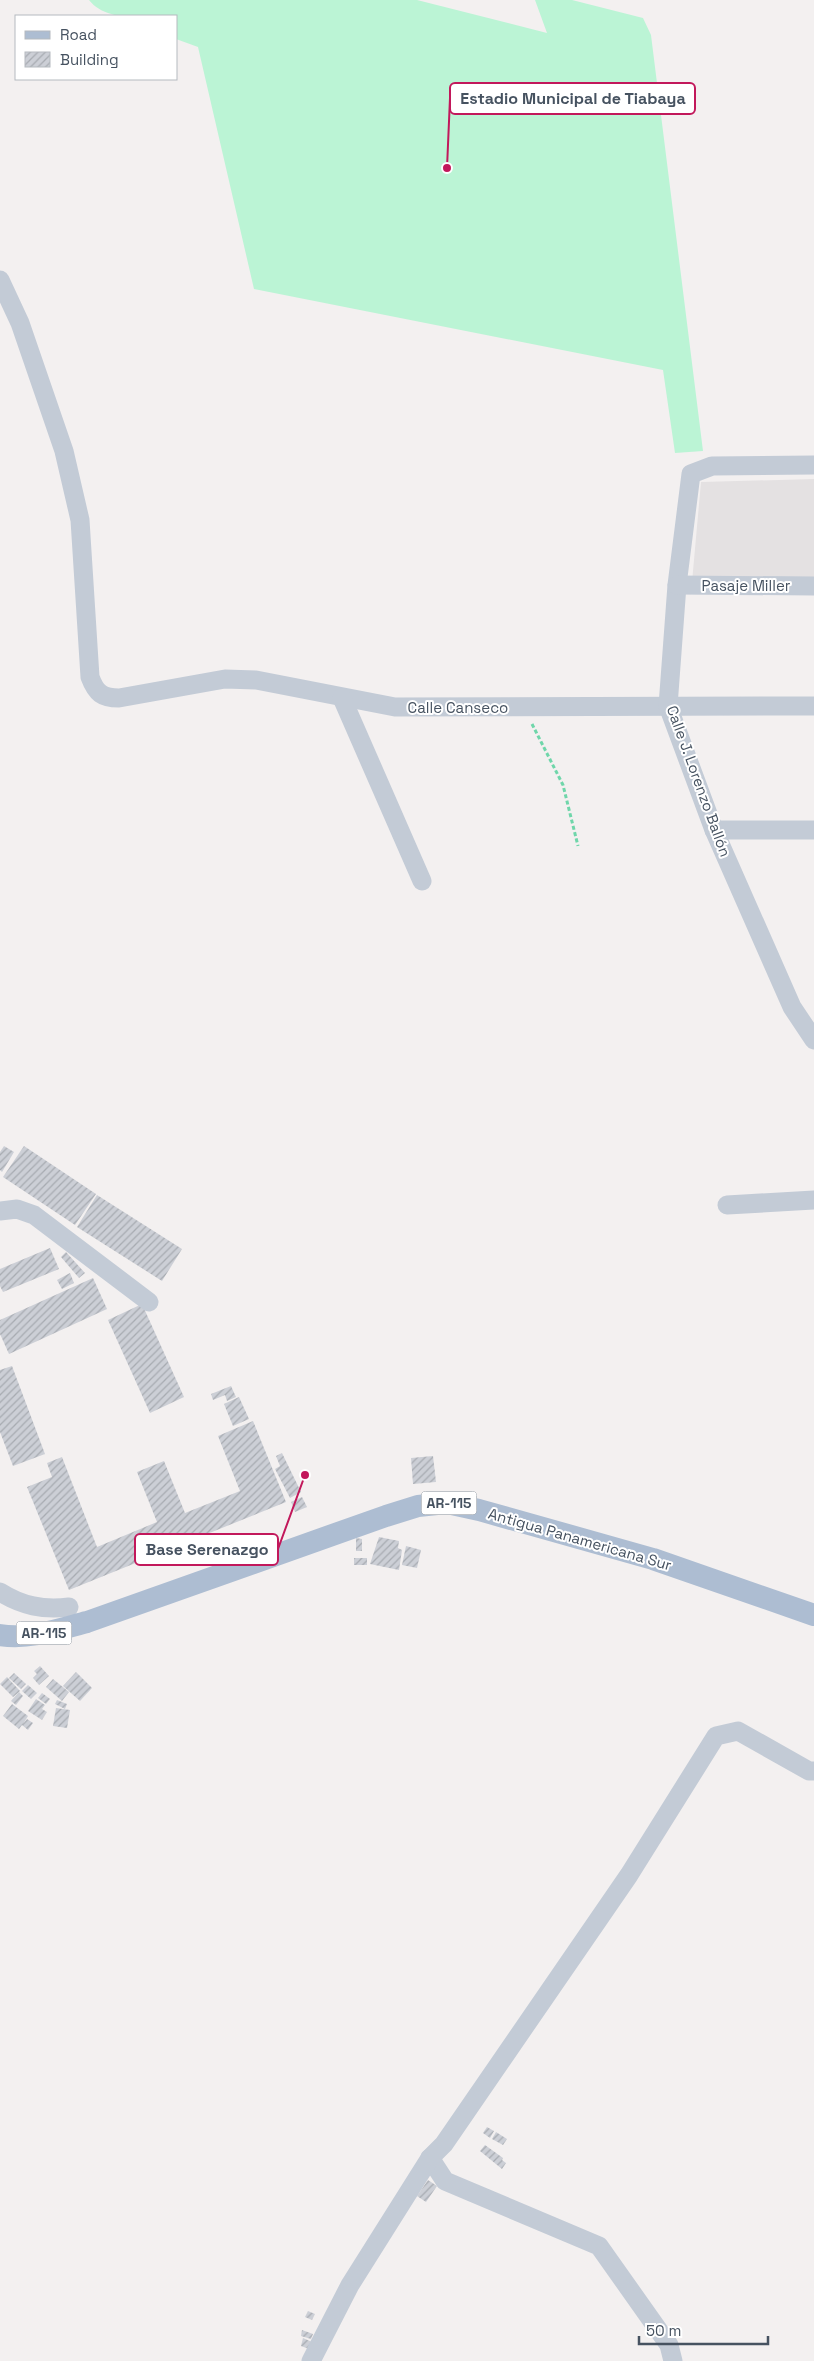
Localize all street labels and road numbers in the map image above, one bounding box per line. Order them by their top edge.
street label: Pasaje Miller [702,576,791,595]
street label: Calle Canseco [408,698,508,717]
street label: Calle J. Lorenzo Ballón [663,703,735,859]
road number: AR-115 [422,1492,476,1515]
street label: Antigua Panamericana Sur [486,1504,674,1574]
road number: AR-115 [17,1622,72,1645]

